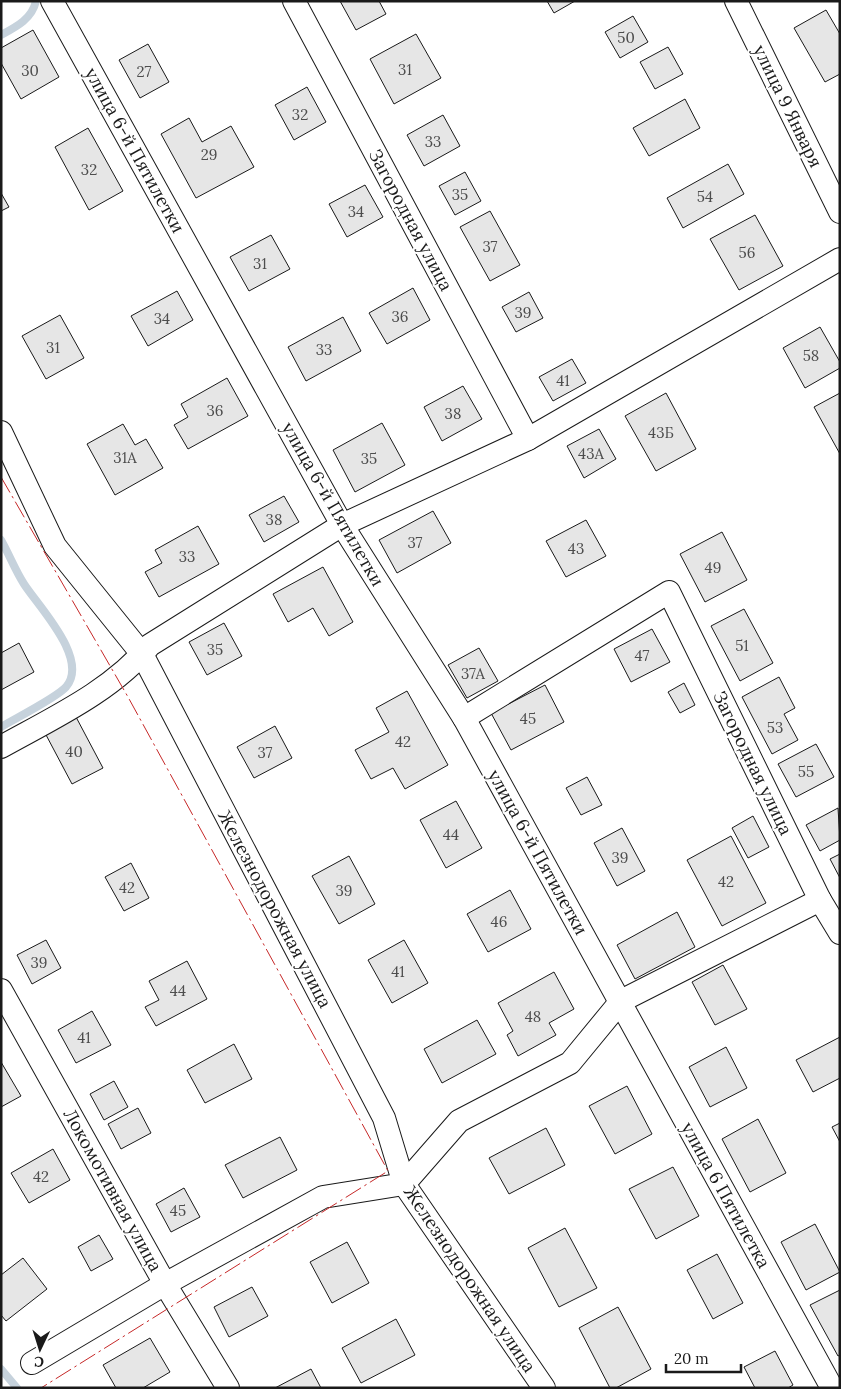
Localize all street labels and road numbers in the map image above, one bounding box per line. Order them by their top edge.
street label: улица 9 Января [748,41,828,171]
street label: улица 6-й Пятилетки [80,63,190,237]
street label: Загородная улица [364,145,458,295]
street label: улица 6-й Пятилетки [277,418,389,590]
street label: Загородная улица [708,687,798,839]
street label: улица 6-й Пятилетки [483,765,593,939]
street label: Железнодорожная улица [213,806,337,1012]
street label: Локомотивная улица [59,1104,167,1276]
street label: улица 6 Пятилетка [676,1118,776,1272]
street label: Железнодорожная улица [399,1181,541,1377]

